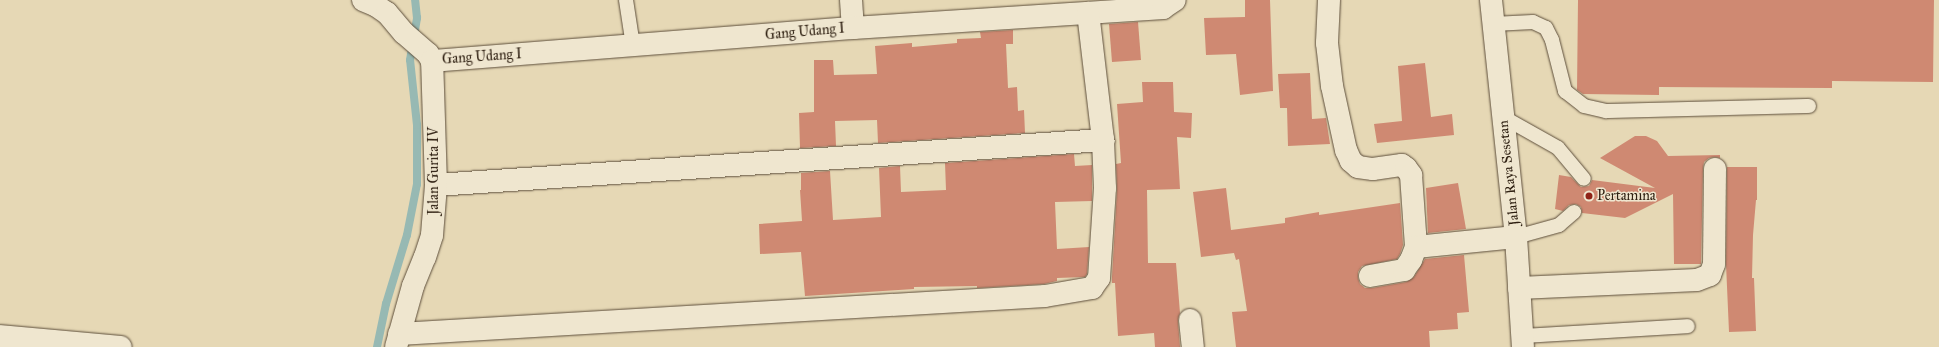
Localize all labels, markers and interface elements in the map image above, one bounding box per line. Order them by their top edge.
street label: Gang Udang I [764,20,846,44]
street label: Gang Udang I [441,46,523,68]
street label: Jalan Raya Sesetan [1495,120,1523,226]
street label: Jalan Gurita IV [426,127,442,215]
place label: Pertamina [1597,188,1656,204]
marker: Pertamina [1584,191,1594,201]

